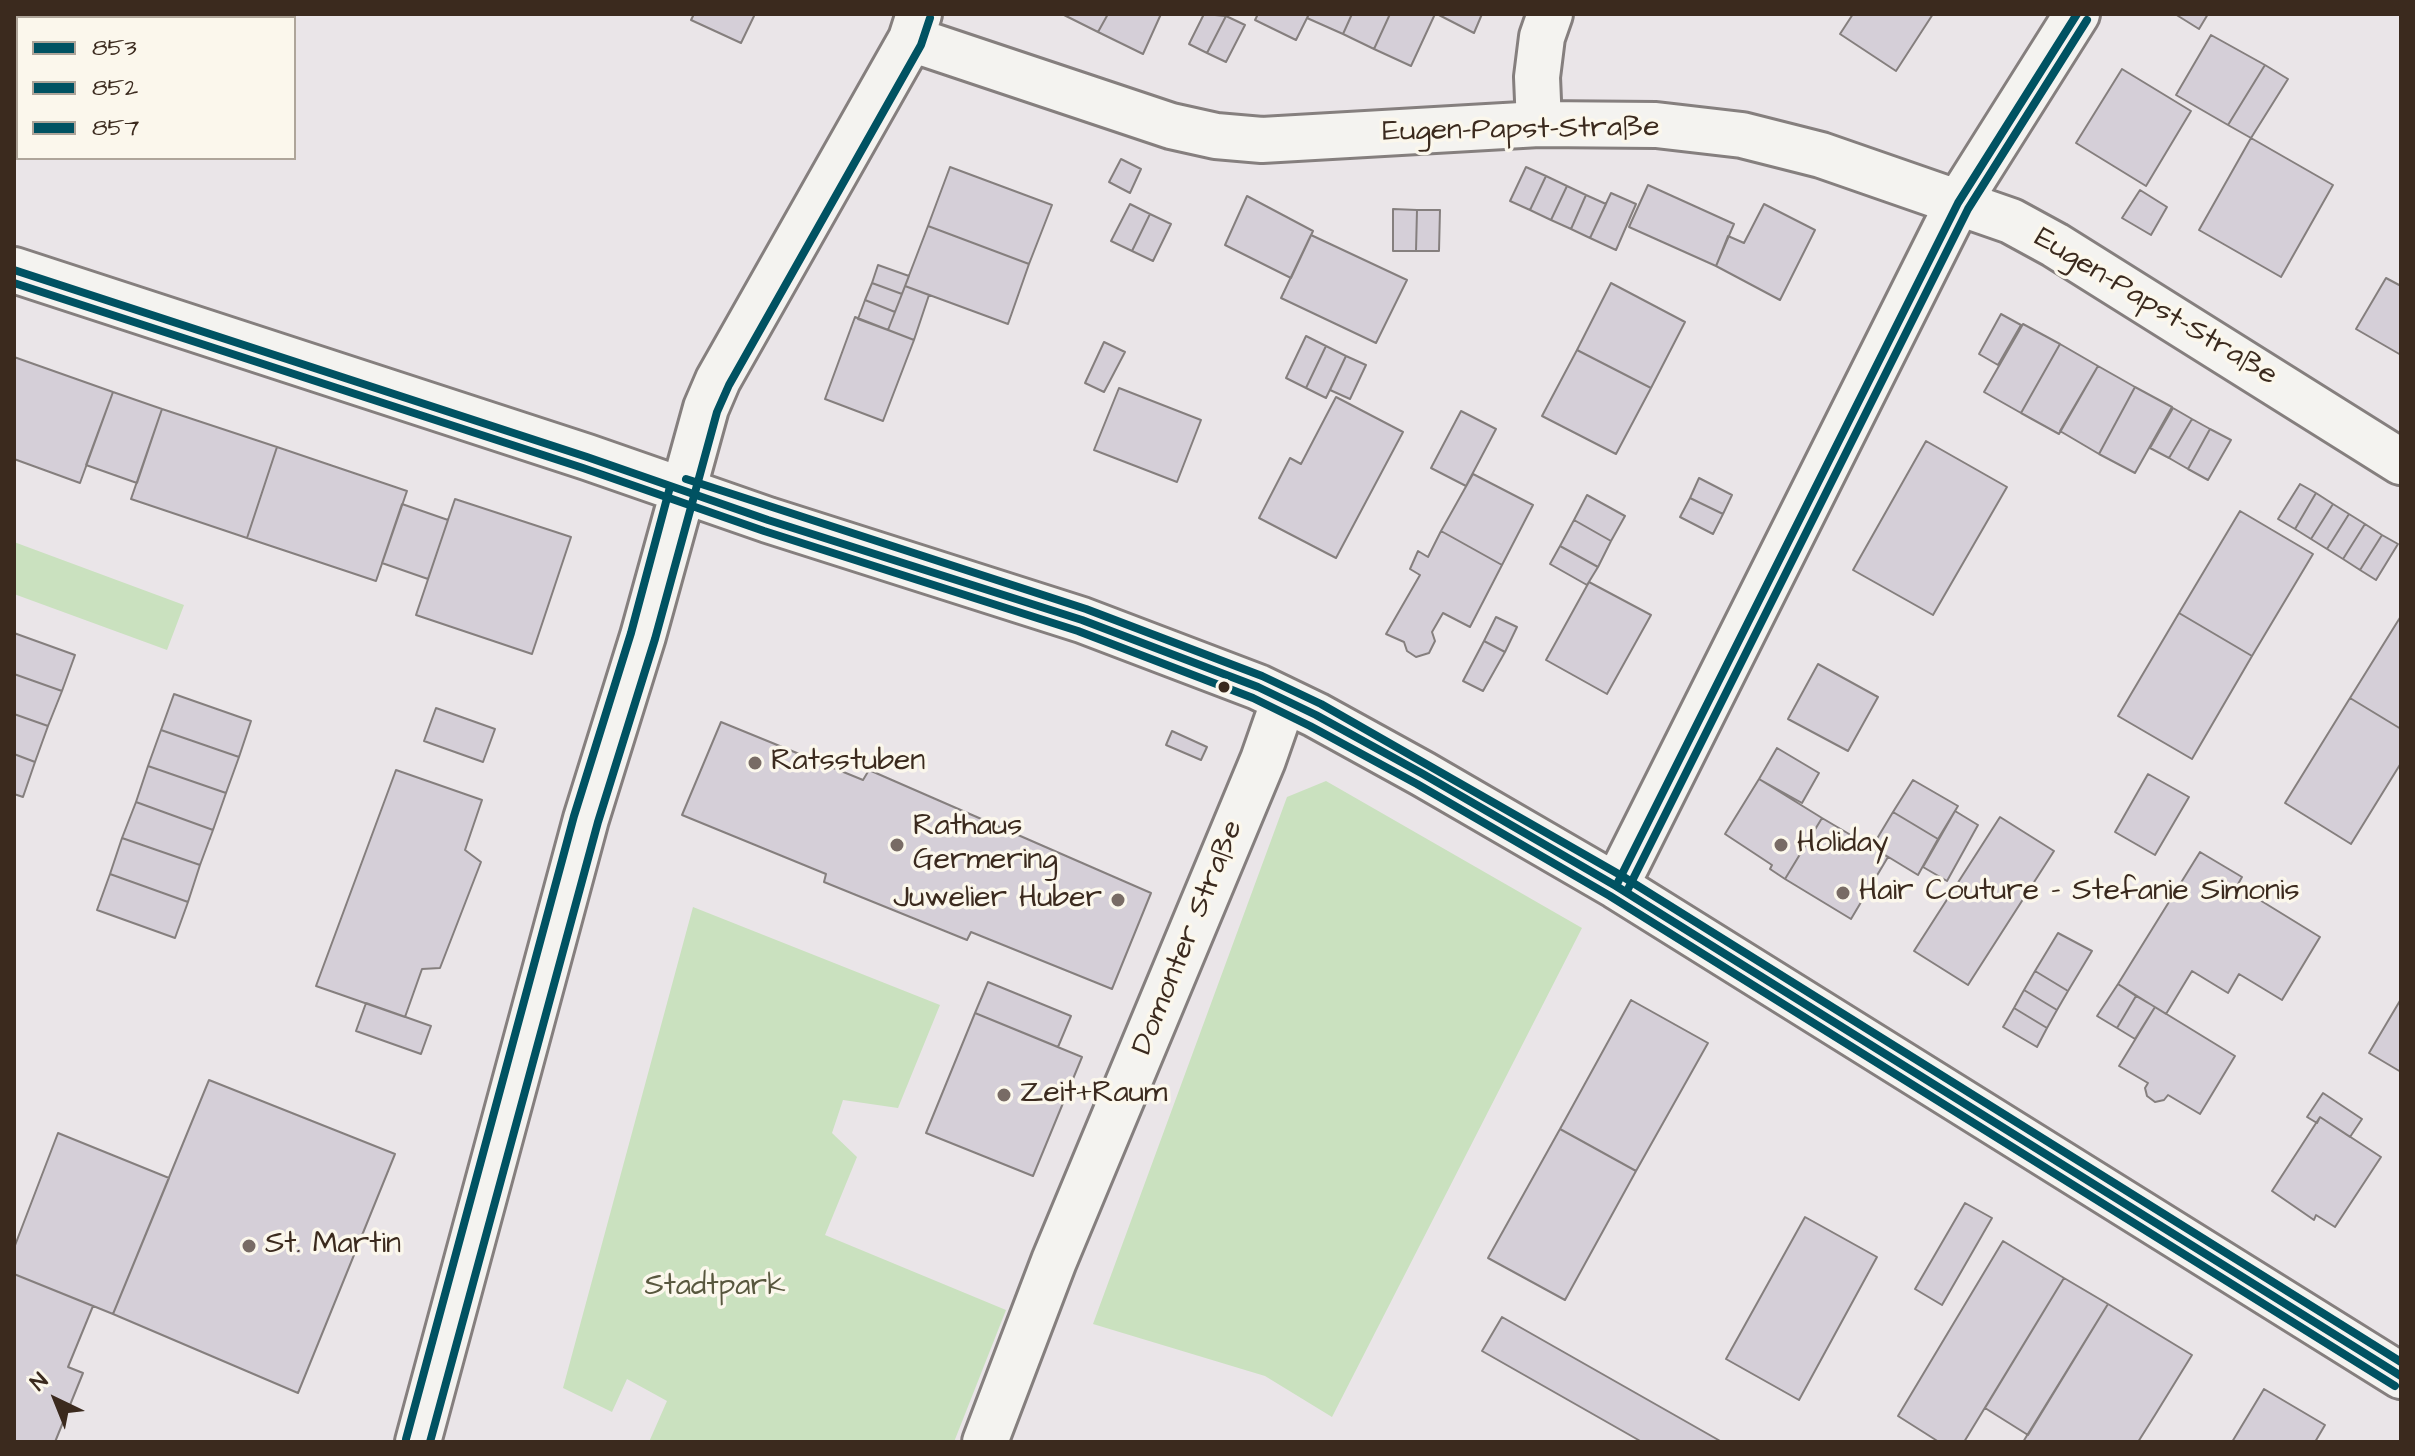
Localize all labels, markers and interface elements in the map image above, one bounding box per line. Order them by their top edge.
legend [16,16,296,160]
text: 853 [92,31,137,65]
text: 852 [92,71,138,105]
text: 857 [92,111,139,145]
street label: Eugen-Papst-Straße [1382,111,1660,151]
street label: Eugen-Papst-Straße [2027,221,2283,395]
unlabelled marker [1216,679,1232,695]
place label: Ratsstuben [771,745,925,781]
marker: Ratsstuben [746,754,764,772]
place label: Rathaus Germering [913,810,1058,880]
street label: Domonter Straße [1126,816,1252,1060]
place label: Holiday [1797,827,1888,863]
marker: Rathaus Germering [888,836,906,854]
marker: Holiday [1772,836,1790,854]
place label: Hair Couture - Stefanie Simonis [1859,875,2300,911]
place label: Juwelier Huber [893,882,1102,918]
marker: Hair Couture - Stefanie Simonis [1834,884,1852,902]
marker: Juwelier Huber [1109,891,1127,909]
place label: Zeit+Raum [1020,1077,1167,1113]
marker: Zeit+Raum [995,1086,1013,1104]
place label: St. Martin [265,1228,401,1264]
marker: St. Martin [240,1237,258,1255]
park label: Stadtpark [644,1270,786,1306]
north arrow [16,1360,96,1440]
text: N [24,1366,55,1398]

